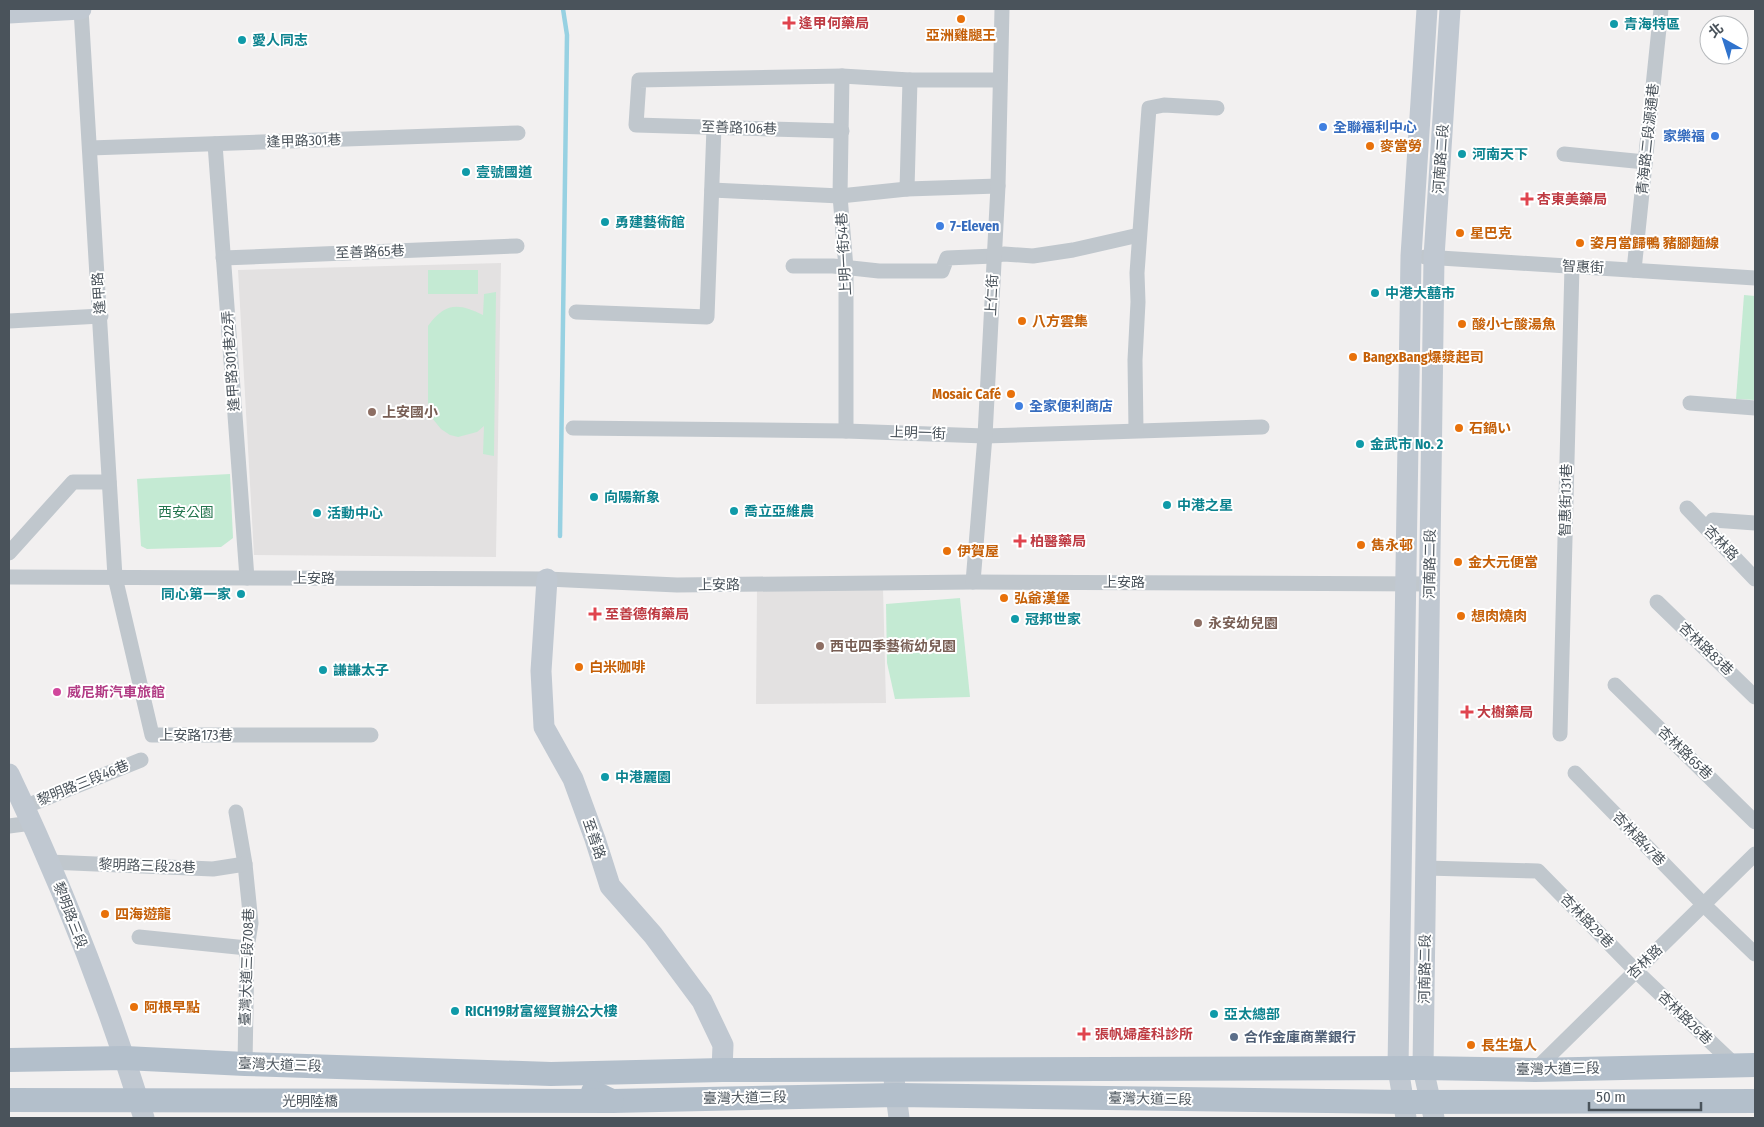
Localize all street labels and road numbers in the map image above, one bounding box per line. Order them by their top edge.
street label: 青海路二段源通巷 [1634,82,1662,196]
street label: 至善路106巷 [701,118,777,138]
street label: 河南路二段 [1430,123,1452,195]
street label: 逢甲路301巷 [266,131,342,151]
street label: 上明一街54巷 [833,212,855,296]
street label: 至善路65巷 [335,242,405,262]
street label: 智惠街 [1562,257,1604,277]
street label: 逢甲路 [89,271,109,315]
street label: 上仁街 [982,274,1002,316]
street label: 逢甲路301巷22弄 [219,310,243,412]
street label: 上明一街 [890,424,946,442]
street label: 智惠街131巷 [1557,463,1575,537]
street label: 杏林路 [1700,522,1742,564]
street label: 河南路二段 [1421,529,1439,599]
street label: 上安路 [293,570,335,587]
street label: 上安路 [1103,574,1145,591]
street label: 上安路 [698,576,740,594]
street label: 杏林路83巷 [1675,619,1737,679]
street label: 杏林路65巷 [1654,723,1716,783]
street label: 上安路173巷 [159,727,233,744]
street label: 黎明路三段46巷 [35,757,131,809]
street label: 杏林路47巷 [1609,809,1669,869]
street label: 至善路 [579,816,609,862]
street label: 黎明路三段28巷 [98,856,196,876]
street label: 黎明路三段 [50,879,90,951]
street label: 杏林路29巷 [1557,890,1617,952]
street label: 臺灣大道三段708巷 [236,908,258,1026]
street label: 河南路二段 [1416,934,1434,1004]
street label: 杏林路 [1624,941,1666,983]
street label: 杏林路26巷 [1654,988,1716,1048]
street label: 臺灣大道三段 [238,1055,322,1075]
street label: 臺灣大道三段 [1516,1060,1600,1078]
street label: 臺灣大道三段 [703,1089,787,1107]
street label: 臺灣大道三段 [1108,1090,1192,1108]
street label: 光明陸橋 [282,1093,338,1110]

